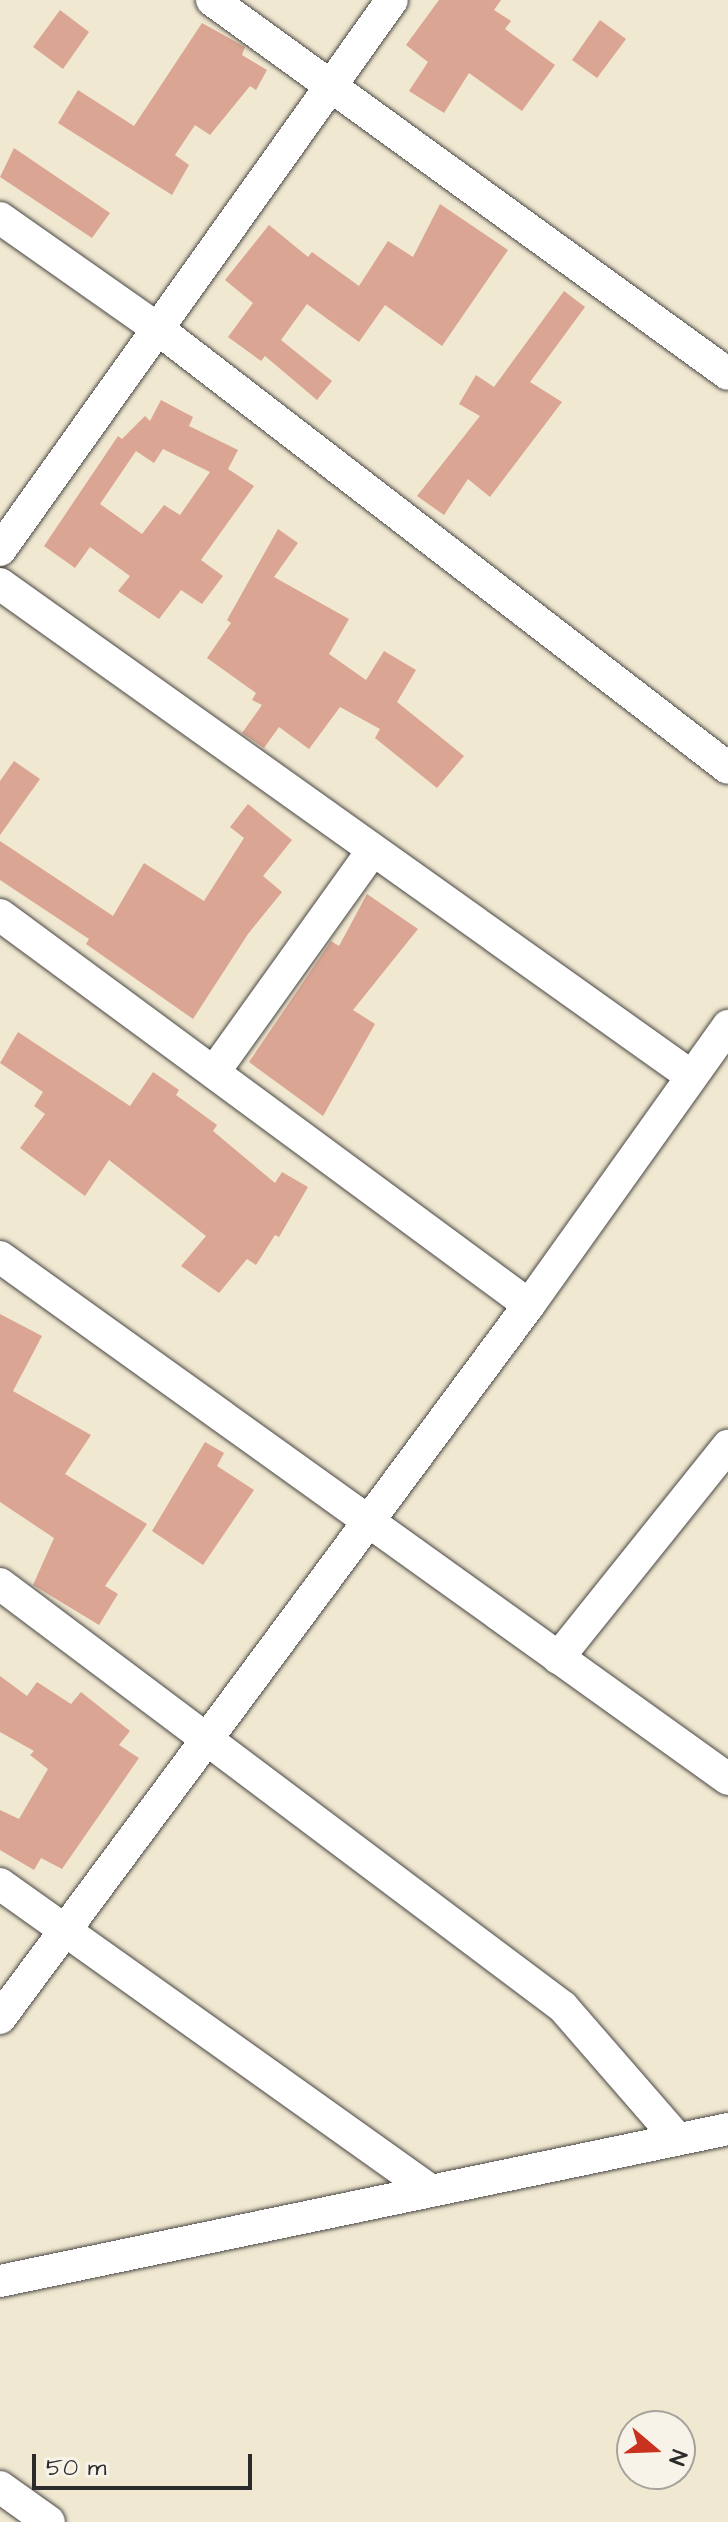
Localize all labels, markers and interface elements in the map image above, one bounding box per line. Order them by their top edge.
north arrow [616,2410,696,2490]
scale bar [36,2438,256,2488]
text: N [660,2446,694,2469]
text: 50 m [46,2451,106,2485]

